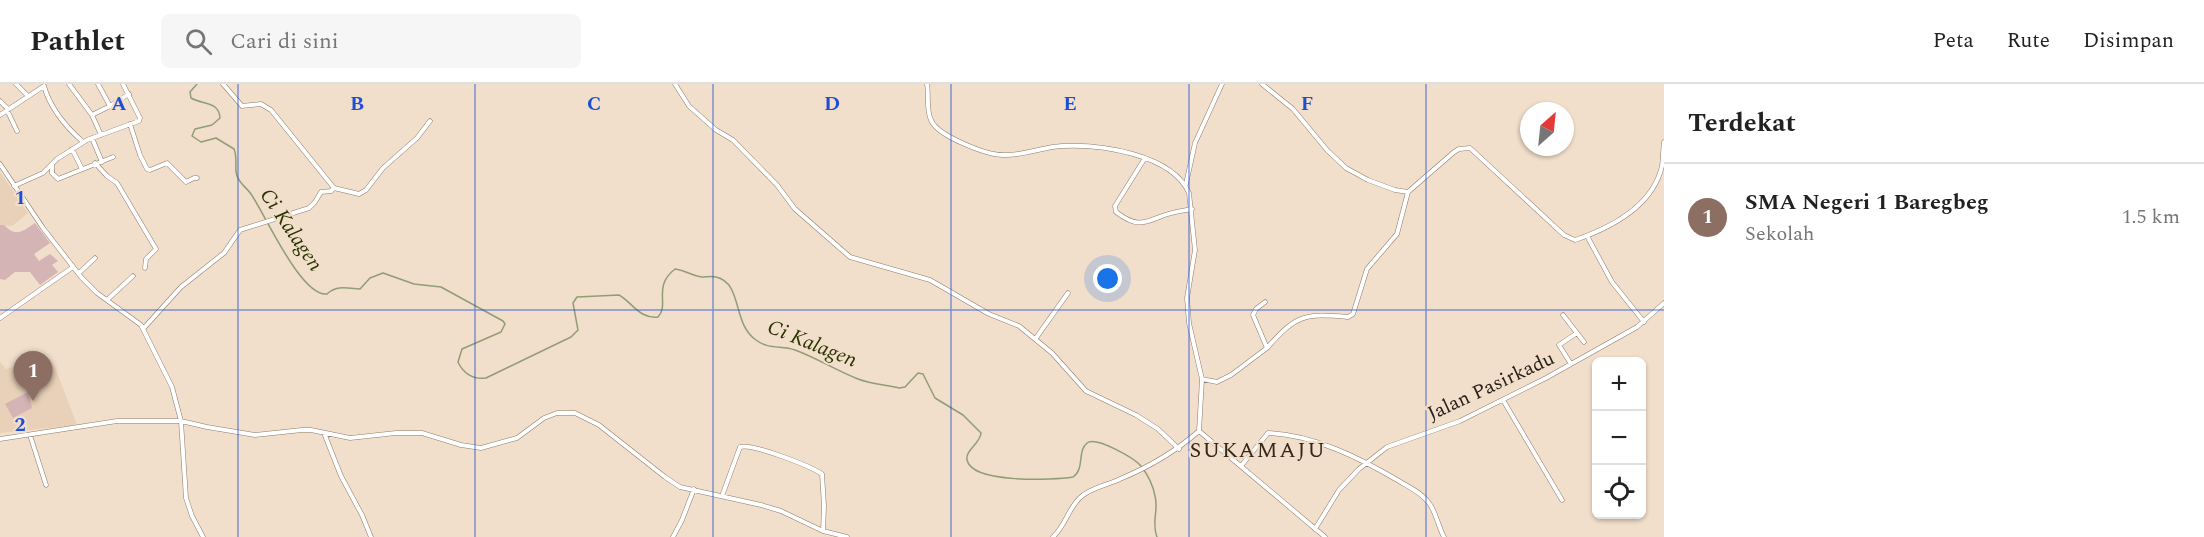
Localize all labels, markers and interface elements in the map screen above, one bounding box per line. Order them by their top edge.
search box [161,14,581,68]
text: Pathlet [30,20,125,63]
icon: search [182,25,215,58]
text: Cari di sini [230,25,339,58]
text: Peta [1933,25,1974,57]
text: Rute [2007,25,2050,57]
text: Disimpan [2083,25,2174,57]
text: A [111,89,127,119]
text: B [350,89,364,119]
text: C [587,89,601,119]
text: D [824,89,840,119]
text: E [1063,89,1077,119]
text: F [1301,89,1313,119]
north arrow [1520,102,1574,156]
text: Terdekat [1688,103,1796,143]
water label: Ci Kalagen [251,182,331,278]
text: 1 [14,183,26,213]
text: SMA Negeri 1 Baregbeg [1745,186,1989,219]
text: 1 [1702,202,1713,232]
text: 1.5 km [2122,202,2180,232]
text: Sekolah [1745,219,1814,249]
your location [1093,264,1122,293]
water label: Ci Kalagen [762,311,862,377]
street label: Jalan Pasirkadu [1422,343,1560,429]
pin: 1 [14,352,52,401]
map controls [1592,357,1646,519]
button: + [1592,357,1646,411]
text: 2 [14,410,26,440]
button: − [1592,411,1646,465]
district label: SUKAMAJU [1189,434,1327,467]
button: locate [1592,465,1646,519]

